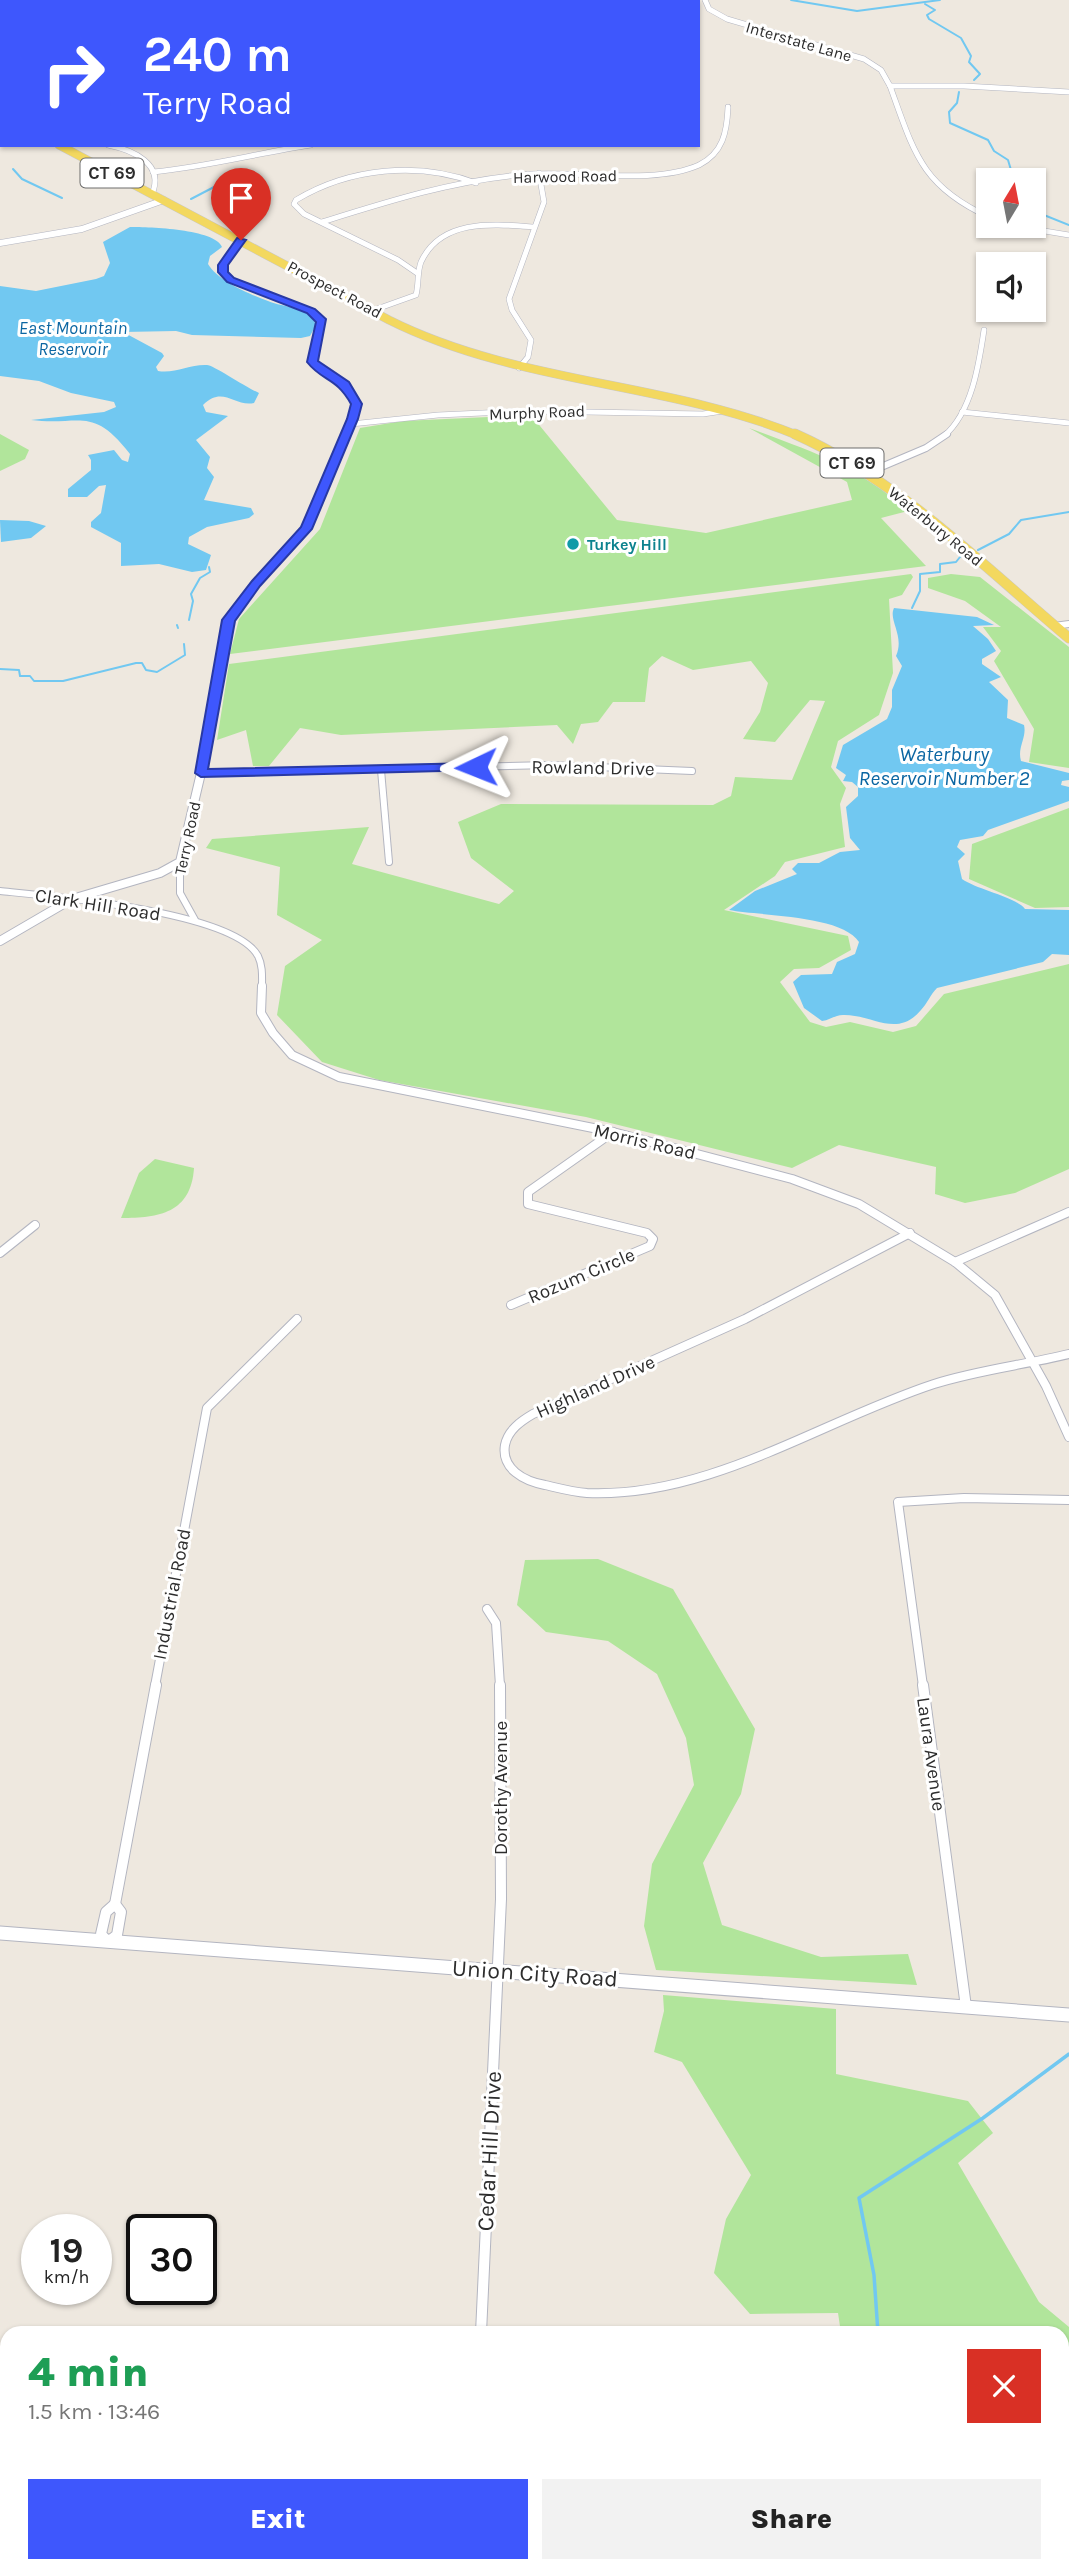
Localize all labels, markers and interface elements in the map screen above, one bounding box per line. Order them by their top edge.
street label: Interstate Lane [744,17,854,66]
text: 240 m [143,26,292,83]
icon: right [28,28,119,119]
text: Terry Road [143,85,292,122]
road number: CT 69 [80,158,144,188]
street label: Harwood Road [513,166,617,187]
pin [211,168,271,240]
north arrow [976,168,1046,238]
map controls [976,168,1046,322]
icon: arrive [222,179,260,217]
button: sound [976,252,1046,322]
street label: Prospect Road [284,257,385,322]
water label: East Mountain Reservoir [19,317,127,360]
street label: Murphy Road [489,401,585,424]
road number: CT 69 [820,448,884,477]
street label: Waterbury Road [885,483,987,570]
place label: Turkey Hill [587,535,667,554]
marker: Turkey Hill [565,536,581,552]
position arrow [439,730,513,804]
water label: Waterbury Reservoir Number 2 [859,742,1029,790]
street label: Rowland Drive [531,756,655,780]
street label: Terry Road [170,800,205,877]
street label: Clark Hill Road [34,884,162,926]
street label: Morris Road [592,1120,698,1164]
street label: Rozum Circle [525,1244,638,1308]
street label: Highland Drive [532,1351,658,1423]
street label: Industrial Road [148,1527,195,1662]
street label: Laura Avenue [912,1696,950,1813]
street label: Dorothy Avenue [490,1721,512,1855]
street label: Union City Road [451,1954,619,1993]
street label: Cedar Hill Drive [472,2070,507,2232]
speed limit sign: 30 [126,2214,217,2305]
text: 19 [50,2230,83,2271]
text: km/h [44,2266,89,2288]
text: 4 min [28,2347,149,2397]
button: close [967,2349,1041,2423]
text: 1.5 km · 13:46 [28,2398,160,2425]
button: Exit [28,2479,528,2559]
button: Share [542,2479,1041,2559]

